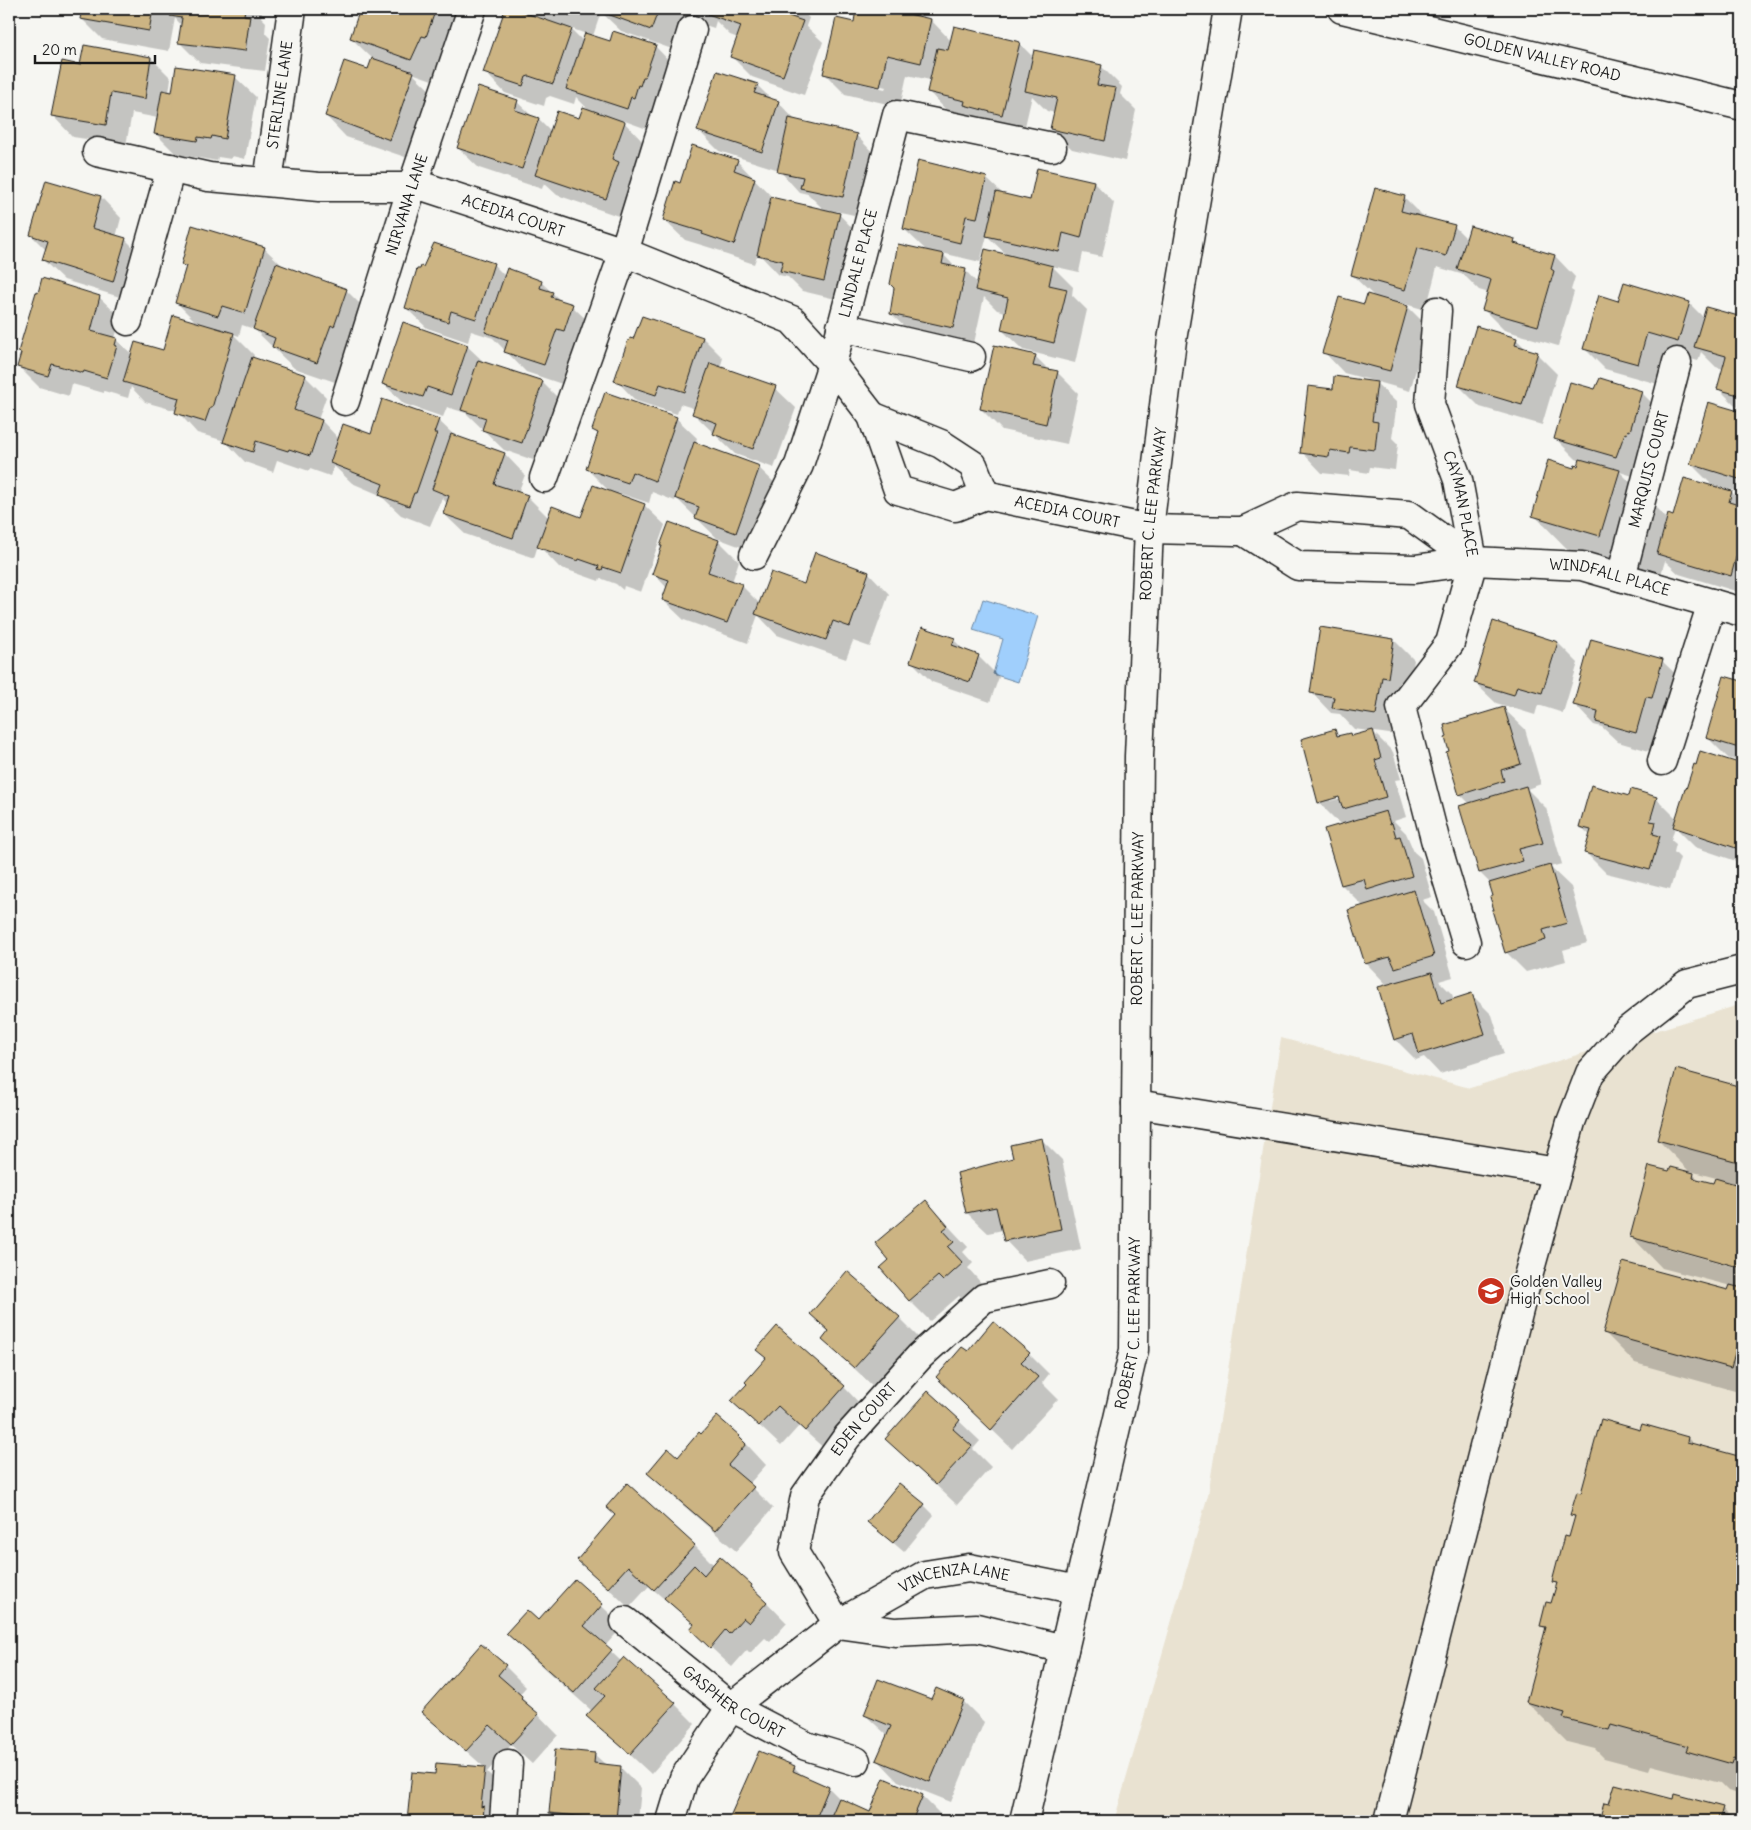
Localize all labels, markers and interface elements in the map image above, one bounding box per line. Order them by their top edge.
street label: GOLDEN VALLEY ROAD [1462,29,1623,85]
scale bar [35,32,155,64]
street label: STERLINE LANE [263,39,297,150]
text: 20 m [42,40,77,59]
street label: NIRVANA LANE [381,151,432,258]
street label: ACEDIA COURT [460,190,567,241]
street label: LINDALE PLACE [835,207,881,319]
street label: MARQUIS COURT [1624,409,1673,530]
street label: ROBERT C. LEE PARKWAY [1136,426,1170,601]
street label: CAYMAN PLACE [1439,448,1482,558]
street label: ACEDIA COURT [1013,491,1122,532]
street label: WINDFALL PLACE [1549,555,1673,600]
street label: ROBERT C. LEE PARKWAY [1127,831,1147,1006]
street label: ROBERT C. LEE PARKWAY [1110,1236,1144,1411]
place label: Golden Valley High School [1510,1272,1602,1308]
school or university icon: Golden Valley High School [1476,1276,1506,1306]
street label: EDEN COURT [827,1379,900,1460]
street label: VINCENZA LANE [895,1558,1011,1597]
street label: GASPHER COURT [679,1661,788,1742]

